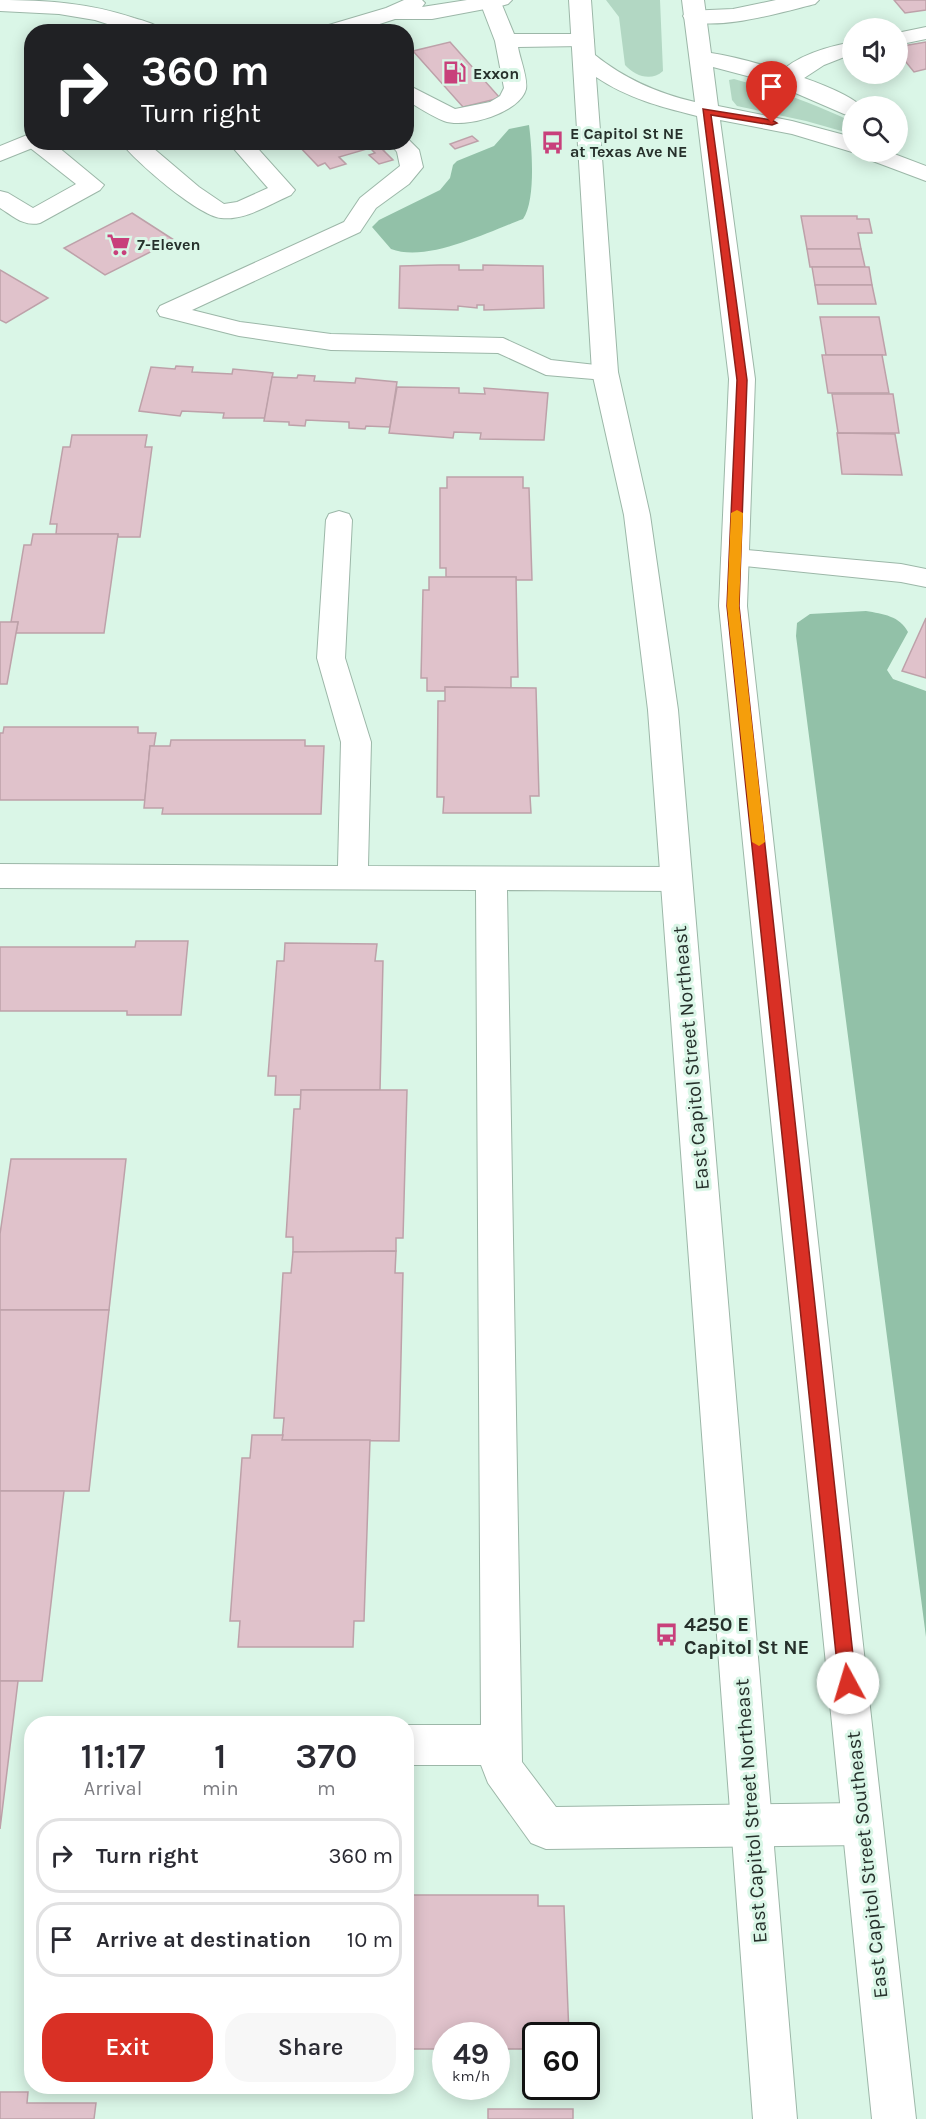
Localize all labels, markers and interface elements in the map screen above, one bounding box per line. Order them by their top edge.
map controls [842,18,908,162]
button: sound [842,18,908,84]
text: 360 m [141,46,270,96]
icon: right [42,48,120,126]
fuel station icon: Exxon [442,60,468,86]
pin [746,61,797,123]
place label: Exxon [473,64,519,83]
icon: arrive [755,70,788,103]
button: search [842,96,908,162]
text: Turn right [141,97,261,129]
place label: E Capitol St NE at Texas Ave NE [570,124,687,161]
bus stop icon: E Capitol St NE at Texas Ave NE [539,129,565,155]
supermarket icon: 7-Eleven [106,231,132,257]
place label: 7-Eleven [137,235,200,254]
street label: East Capitol Street Northeast [668,924,714,1191]
place label: 4250 E Capitol St NE [684,1613,809,1659]
bus stop icon: 4250 E Capitol St NE [653,1622,679,1648]
position arrow [816,1651,880,1715]
street label: East Capitol Street Northeast [730,1677,772,1944]
street label: East Capitol Street Southeast [841,1730,892,2000]
text: 11:17 [81,1735,145,1777]
text: 1 [214,1735,227,1777]
text: 370 [295,1735,357,1777]
text: Arrival [84,1777,142,1800]
text: min [202,1777,239,1800]
text: m [317,1777,336,1800]
icon: right [45,1839,78,1872]
text: Turn right [96,1843,199,1869]
text: 360 m [329,1843,393,1869]
icon: arrive [45,1923,78,1956]
text: Arrive at destination [96,1927,311,1953]
text: 10 m [347,1927,393,1953]
button: Exit [42,2013,213,2082]
button: Share [225,2013,396,2082]
speed limit sign: 60 [522,2022,600,2100]
text: 49 [453,2036,489,2072]
text: km/h [452,2067,490,2085]

